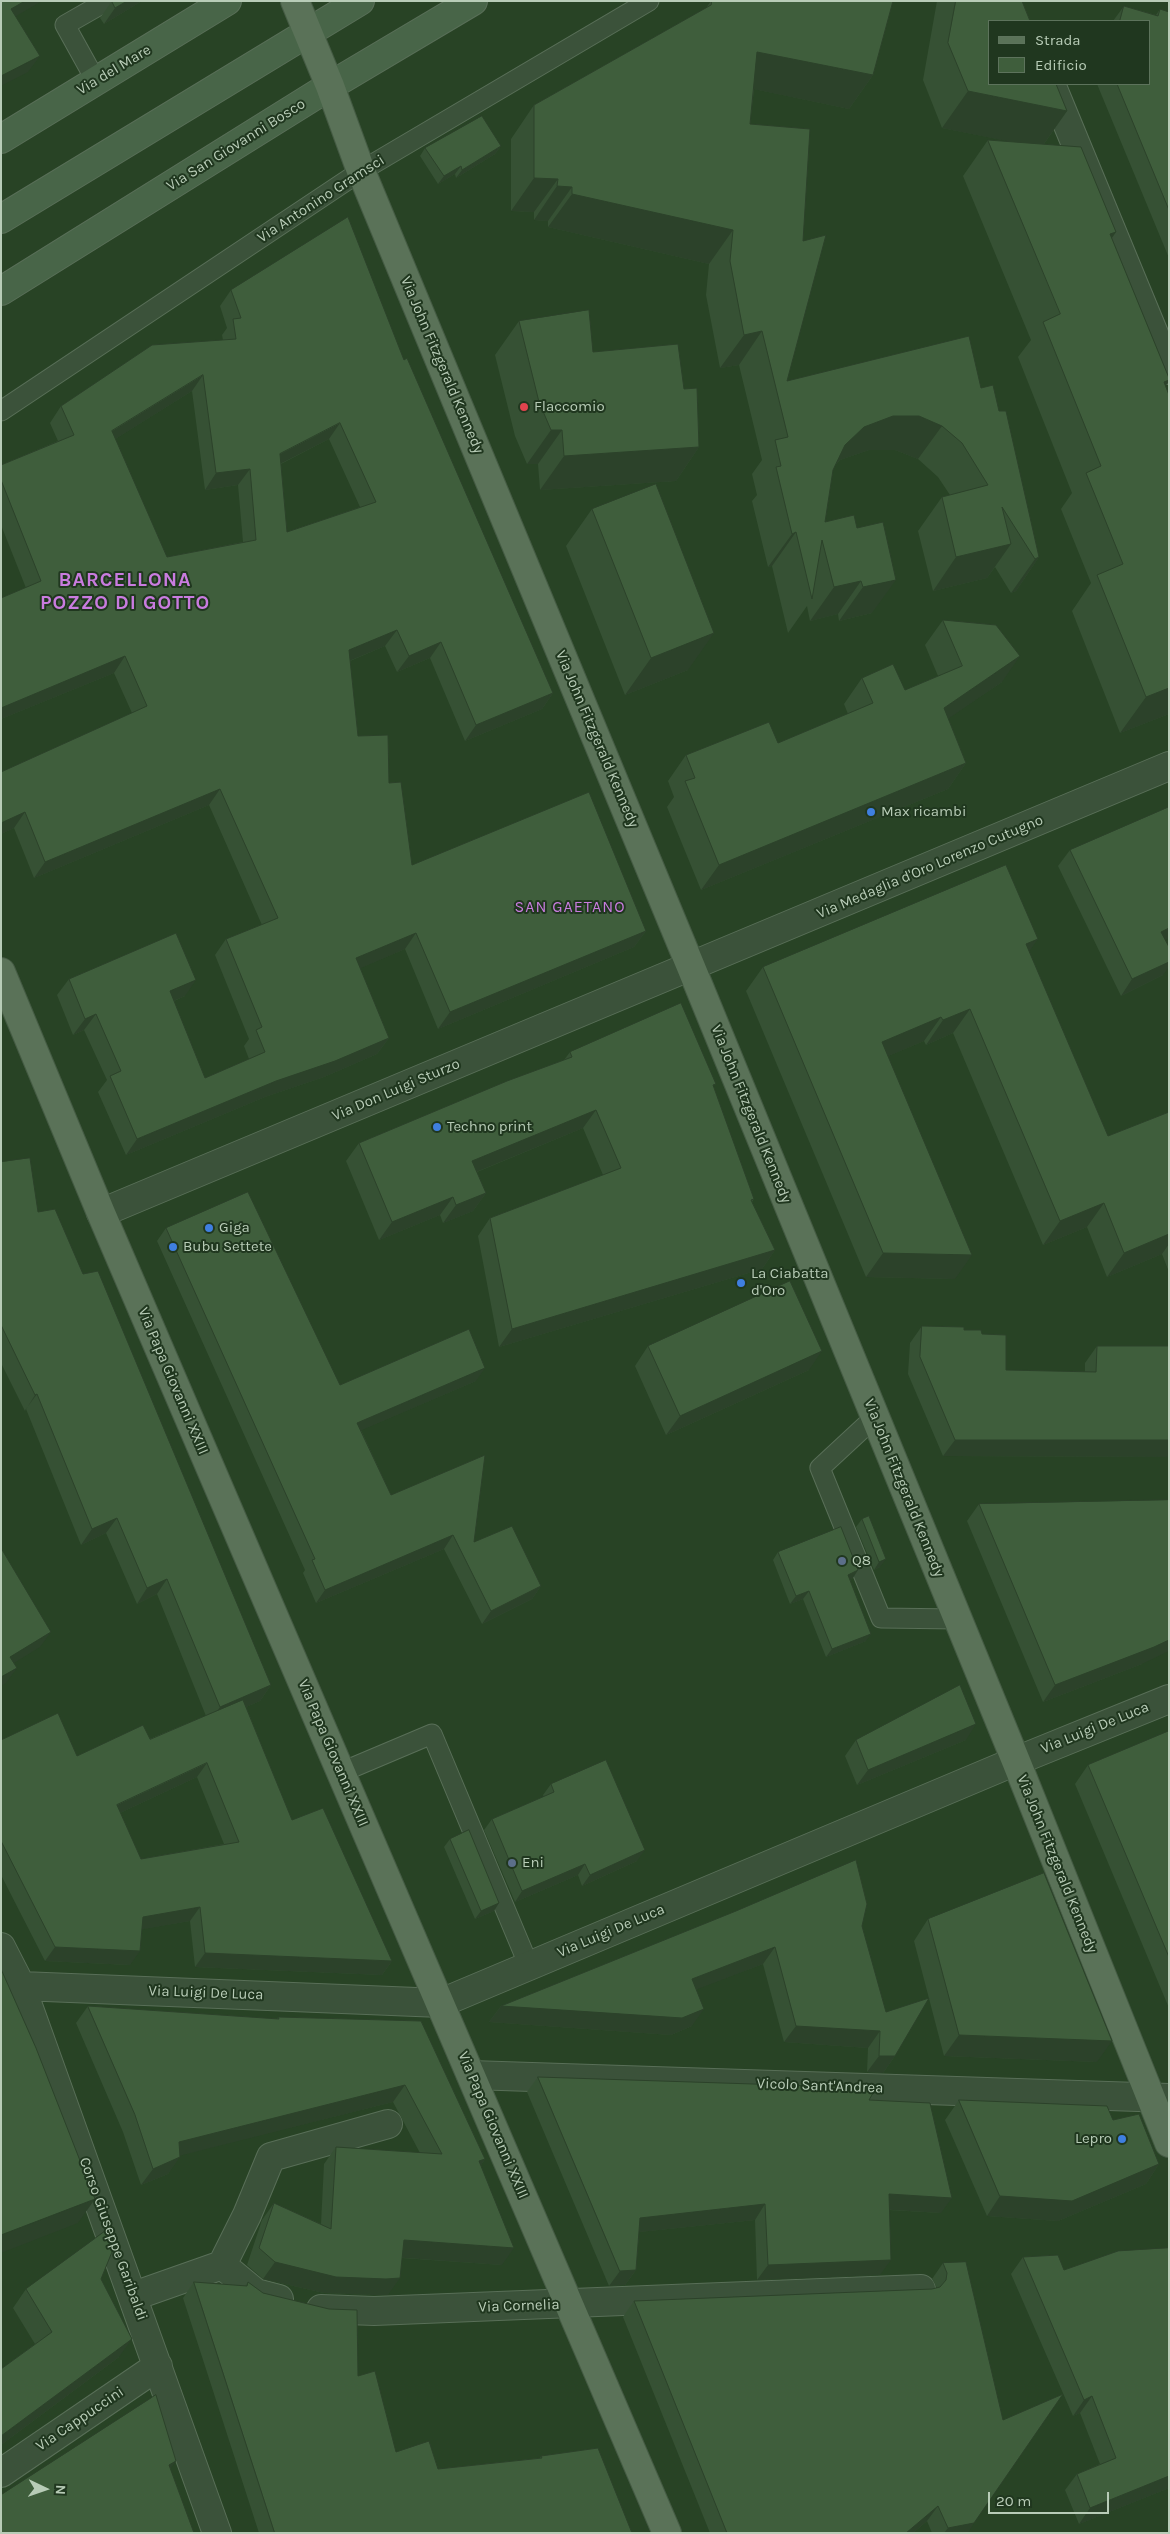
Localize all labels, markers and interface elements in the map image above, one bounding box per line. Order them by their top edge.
legend [988,20,1150,85]
text: Strada [1035,31,1081,49]
street label: Via del Mare [74,41,154,99]
text: Edificio [1035,56,1087,74]
street label: Via San Giovanni Bosco [163,95,309,195]
street label: Via Antonino Gramsci [254,151,388,247]
street label: Via John Fitzgerald Kennedy [396,274,488,456]
place label: Flaccomio [534,398,605,416]
marker: Flaccomio [518,401,530,413]
district label: BARCELLONA POZZO DI GOTTO [38,568,212,615]
street label: Via John Fitzgerald Kennedy [551,648,643,830]
place label: Max ricambi [881,803,966,821]
marker: Max ricambi [865,806,877,818]
street label: Via Medaglia d'Oro Lorenzo Cutugno [814,811,1046,923]
district label: SAN GAETANO [513,897,627,917]
street label: Via John Fitzgerald Kennedy [707,1022,795,1206]
street label: Via Don Luigi Sturzo [329,1055,463,1125]
place label: Techno print [447,1118,532,1136]
marker: Techno print [431,1121,443,1133]
place label: Giga [219,1219,250,1237]
marker: Giga [203,1222,215,1234]
place label: Bubu Settete [183,1238,272,1256]
marker: Bubu Settete [167,1241,179,1253]
place label: La Ciabatta d'Oro [751,1265,828,1300]
marker: La Ciabatta d'Oro [735,1277,747,1289]
street label: Via Papa Giovanni XXIII [134,1305,212,1457]
street label: Via John Fitzgerald Kennedy [860,1396,948,1580]
place label: Q8 [852,1552,871,1570]
marker: Q8 [836,1555,848,1567]
street label: Via Papa Giovanni XXIII [294,1677,372,1829]
street label: Via Luigi De Luca [1038,1698,1152,1758]
street label: Via John Fitzgerald Kennedy [1013,1772,1101,1956]
place label: Eni [522,1854,544,1872]
marker: Eni [506,1857,518,1869]
street label: Via Luigi De Luca [555,1900,667,1962]
street label: Via Luigi De Luca [148,1982,264,2004]
street label: Via Papa Giovanni XXIII [454,2049,532,2201]
street label: Vicolo Sant'Andrea [756,2075,884,2097]
place label: Lepro [1075,2130,1112,2148]
marker: Lepro [1116,2133,1128,2145]
street label: Corso Giuseppe Garibaldi [75,2155,151,2323]
street label: Via Cornelia [478,2296,560,2316]
street label: Via Cappuccini [33,2383,127,2455]
north arrow [20,2464,70,2514]
scale bar [990,2482,1111,2514]
text: N [52,2484,69,2495]
text: 20 m [996,2492,1031,2510]

